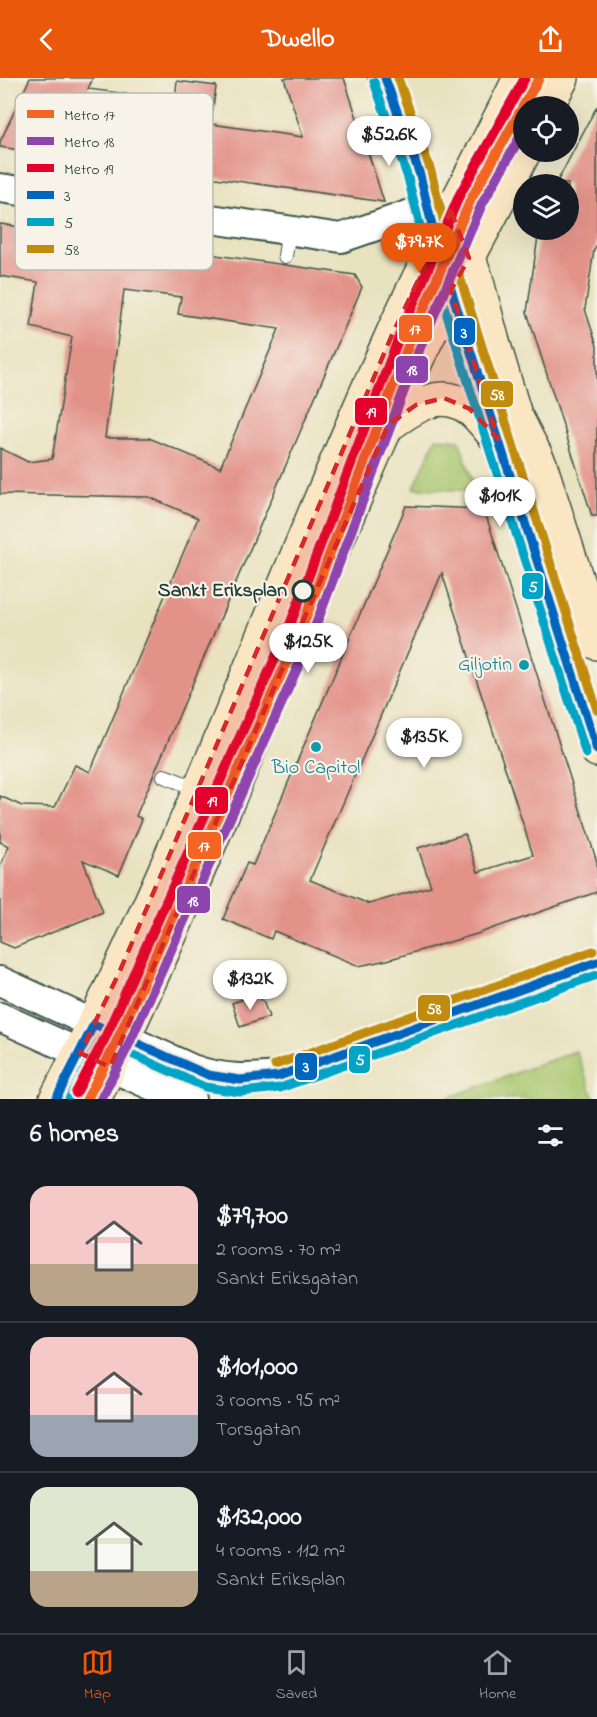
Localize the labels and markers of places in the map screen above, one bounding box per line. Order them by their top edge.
pin: $52.6K [340,116,438,167]
pin: $79.7K [370,223,468,274]
pin: $101K [458,477,542,528]
place label: Sankt Eriksplan [158,577,287,606]
marker: Sankt Eriksplan [292,580,314,602]
pin: $125K [266,623,350,674]
place label: Giljotin [458,651,512,680]
marker: Giljotin [517,658,531,672]
pin: $135K [382,718,466,769]
marker: Bio Capitol [309,740,323,754]
place label: Bio Capitol [271,754,360,783]
pin: $132K [208,960,292,1011]

